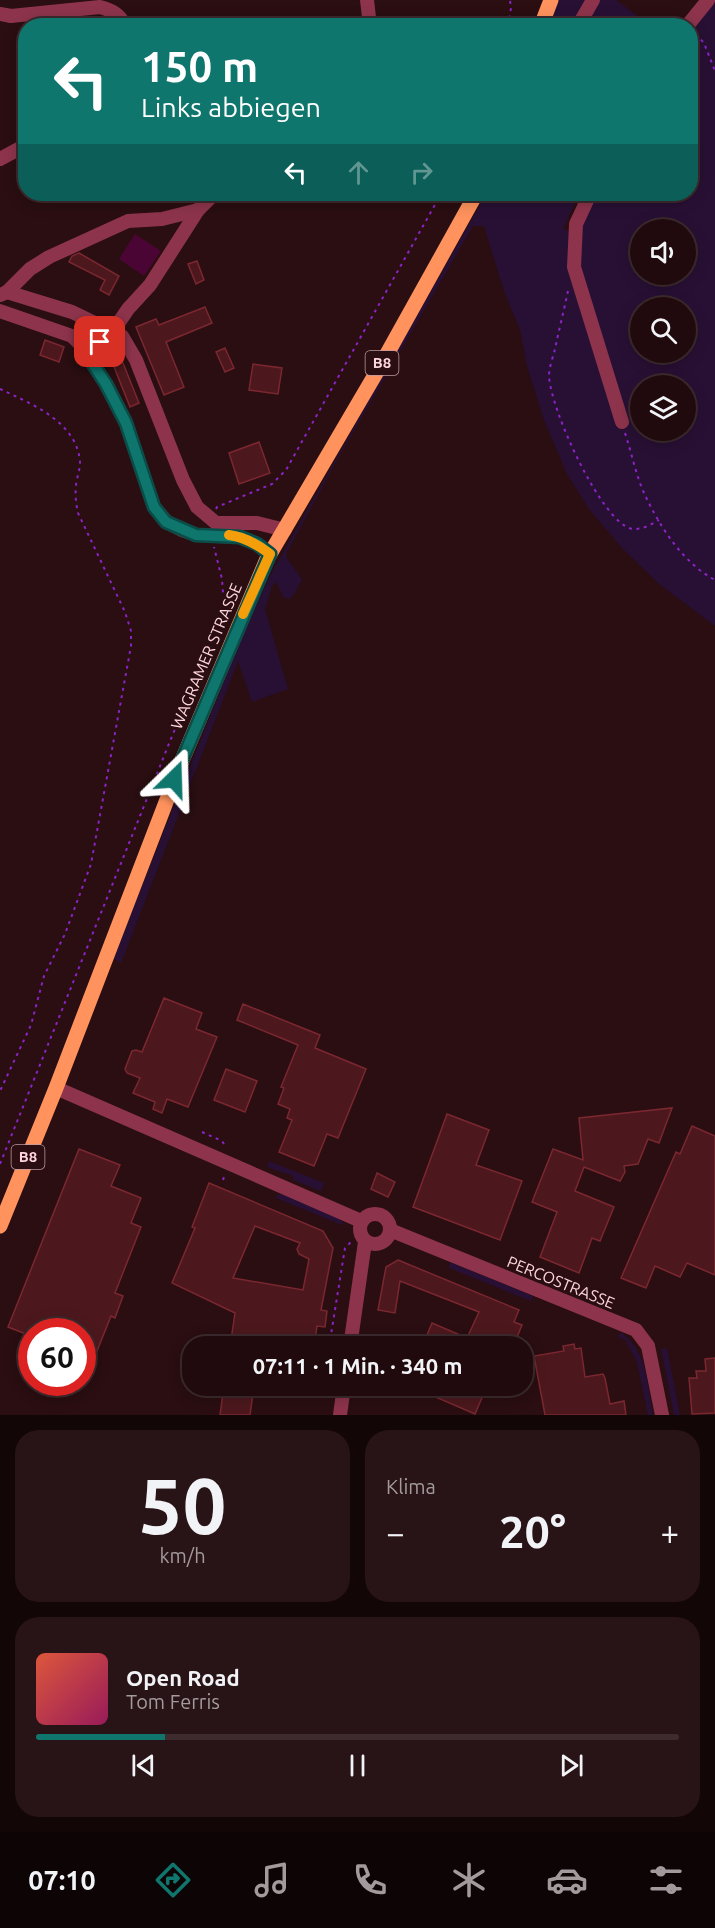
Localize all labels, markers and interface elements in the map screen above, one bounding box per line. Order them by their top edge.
icon: left [42,42,120,120]
text: 150 m [141,43,258,90]
text: Links abbiegen [141,92,321,122]
icon: left [279,156,312,189]
icon: ahead [342,156,375,189]
icon: right [405,156,438,189]
map controls [630,219,696,441]
button: sound [630,219,696,285]
button: search [630,297,696,363]
pin [74,316,125,367]
icon: arrive [83,325,116,358]
road number: B8 [366,351,398,375]
button: layers [630,375,696,441]
street label: WAGRAMER STRASSE [167,580,245,732]
position arrow [142,747,206,811]
road number: B8 [12,1145,44,1169]
street label: PERCOSTRASSE [505,1252,617,1312]
speed limit sign: 60 [18,1318,96,1396]
text: 07:11 · 1 Min. · 340 m [253,1353,462,1378]
text: 50 [139,1461,226,1549]
text: Klima [386,1475,436,1498]
text: 20° [499,1506,566,1557]
text: − [386,1514,405,1551]
text: + [660,1514,679,1551]
text: km/h [159,1544,206,1567]
text: Open Road [126,1665,240,1690]
text: Tom Ferris [126,1690,220,1713]
icon: previous [127,1749,160,1782]
icon: pause [341,1749,374,1782]
icon: next [555,1749,588,1782]
icon: directions [152,1859,194,1901]
icon: music [251,1859,293,1901]
icon: phone [349,1859,391,1901]
icon: climate [448,1859,490,1901]
icon: car [546,1859,588,1901]
icon: filters [645,1859,687,1901]
text: 07:10 [28,1865,96,1895]

